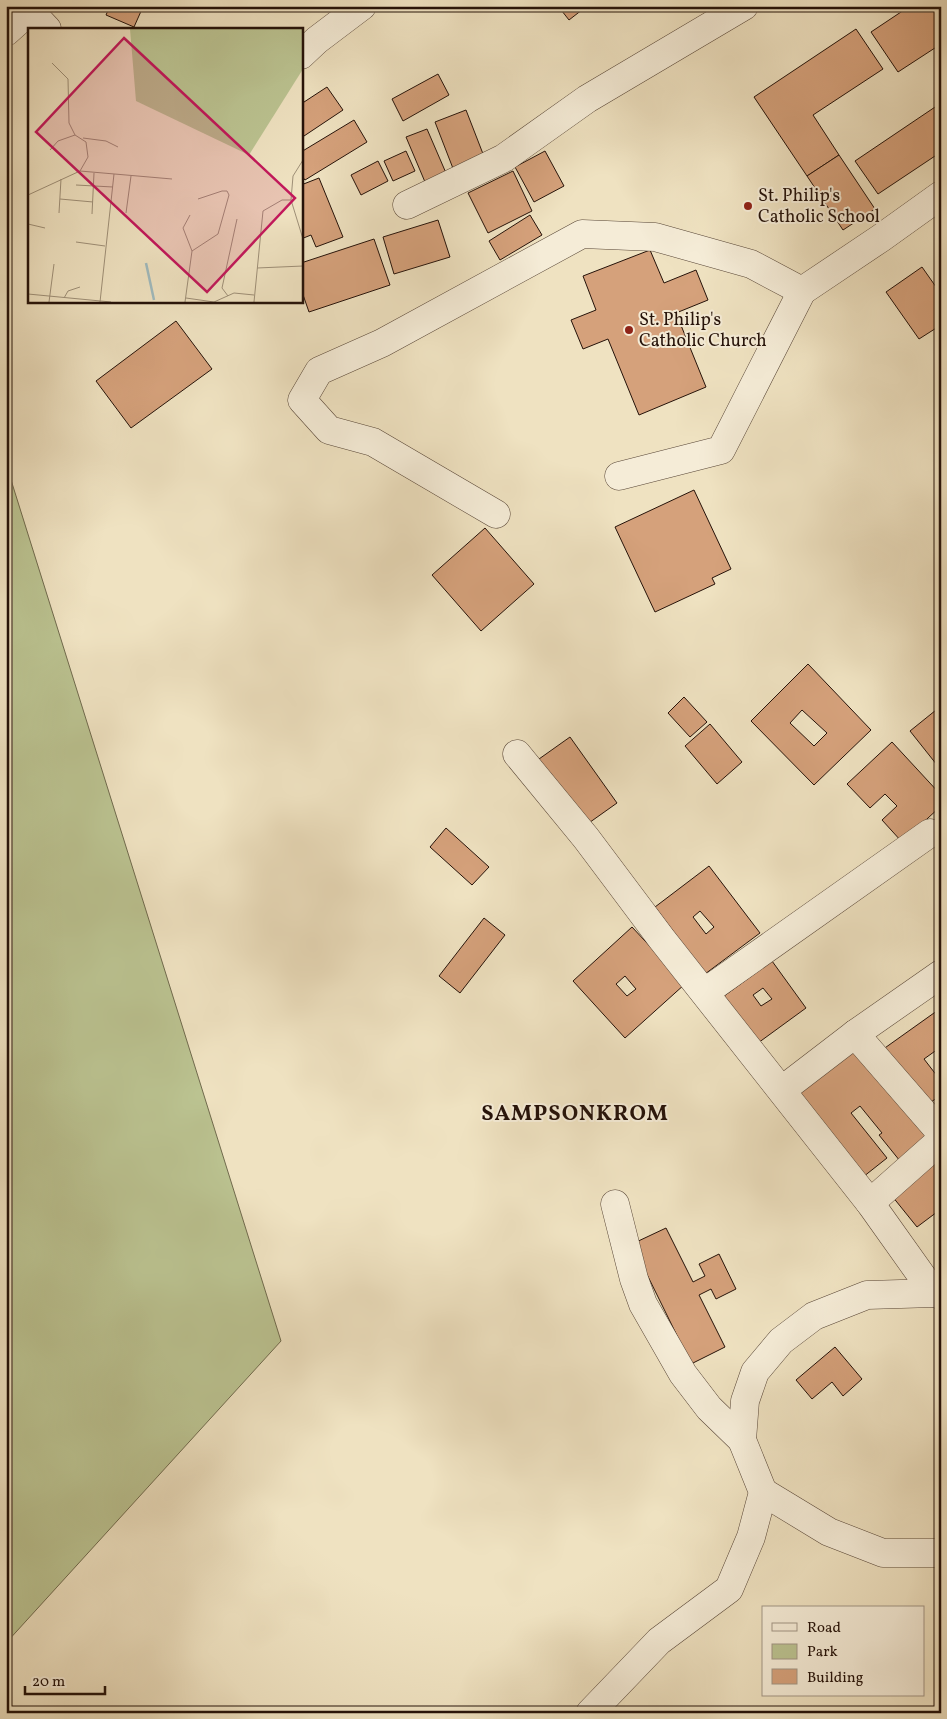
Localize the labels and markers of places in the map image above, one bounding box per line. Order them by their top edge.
place label: St. Philip's Catholic School [758,184,880,230]
marker: St. Philip's Catholic School [742,200,754,212]
place label: St. Philip's Catholic Church [639,308,767,354]
marker: St. Philip's Catholic Church [623,324,635,336]

